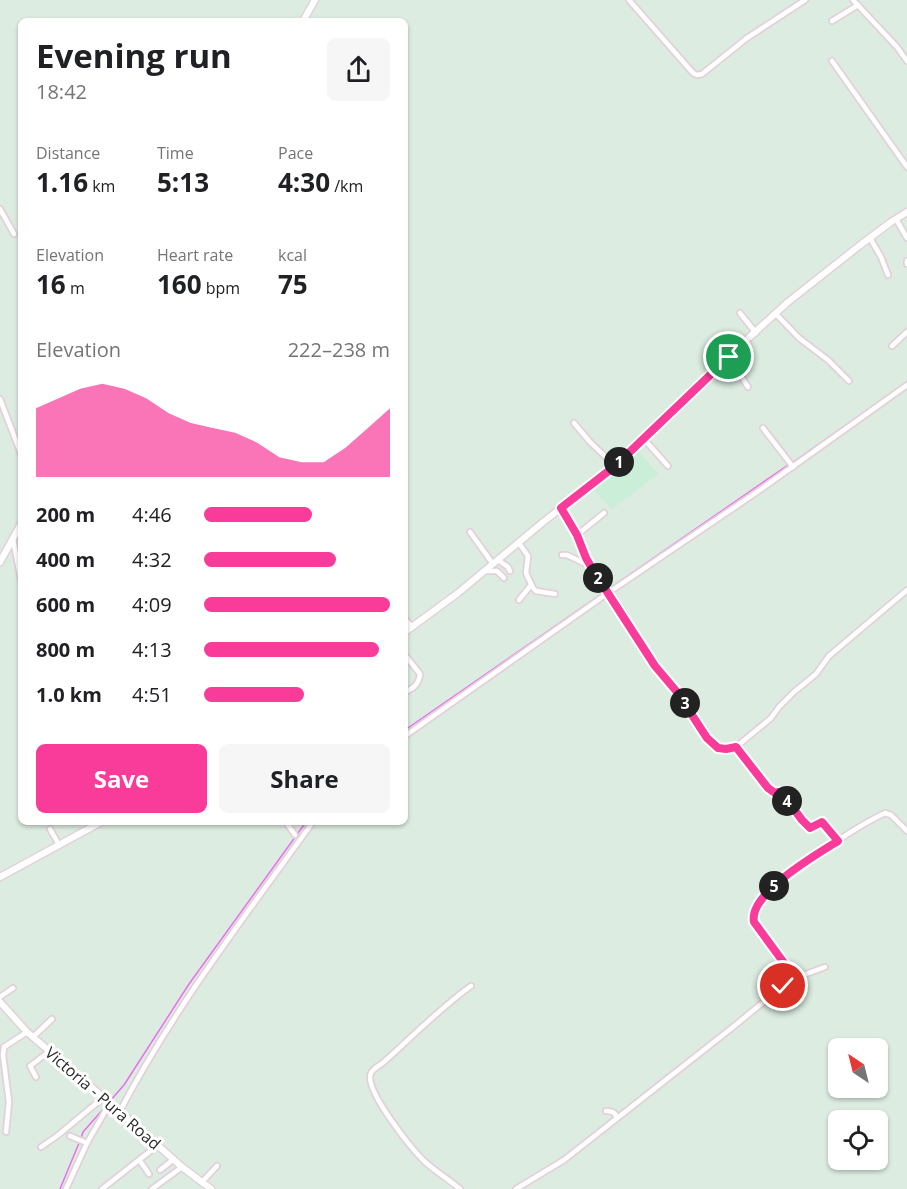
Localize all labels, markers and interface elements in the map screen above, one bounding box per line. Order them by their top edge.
text: Evening run [36,33,232,78]
button: share [327,38,390,101]
text: 18:42 [36,78,87,105]
text: Distance [36,142,100,164]
text: Time [157,142,194,164]
text: Pace [278,142,313,164]
text: 1.16 [36,164,88,200]
text: 5:13 [157,164,209,200]
text: 4:30 [278,164,330,200]
text: km [88,175,115,197]
text: /km [330,175,363,197]
text: Elevation [36,244,104,266]
text: Heart rate [157,244,233,266]
text: kcal [278,244,307,266]
text: 16 [36,266,66,302]
text: 160 [157,266,202,302]
text: 75 [278,266,308,302]
text: m [66,277,85,299]
text: bpm [202,277,240,299]
pin [703,331,754,382]
text: Elevation [36,336,121,363]
text: 222–238 m [288,336,390,363]
icon: arrive [712,340,745,373]
pin: 1 [604,447,634,477]
text: 1 [614,451,624,473]
text: 200 m [36,501,95,528]
text: 4:46 [132,501,172,528]
text: 400 m [36,546,95,573]
text: 4:32 [132,546,172,573]
pin: 2 [583,563,613,593]
text: 2 [593,567,603,589]
text: 600 m [36,591,95,618]
text: 4:09 [132,591,172,618]
text: 800 m [36,636,95,663]
text: 4:13 [132,636,172,663]
text: 1.0 km [36,681,102,708]
text: 4:51 [132,681,172,708]
pin: 3 [670,688,700,718]
text: 3 [680,692,690,714]
button: Save [36,744,207,813]
button: Share [219,744,390,813]
pin: 4 [772,786,802,816]
text: 4 [782,790,792,812]
pin: 5 [759,871,789,901]
text: 5 [769,875,779,897]
pin [757,960,808,1011]
icon: check [766,969,799,1002]
north arrow [828,1038,888,1098]
map controls [828,1038,888,1170]
street label: Victoria - Pura Road [40,1042,166,1154]
button: locate [828,1110,888,1170]

